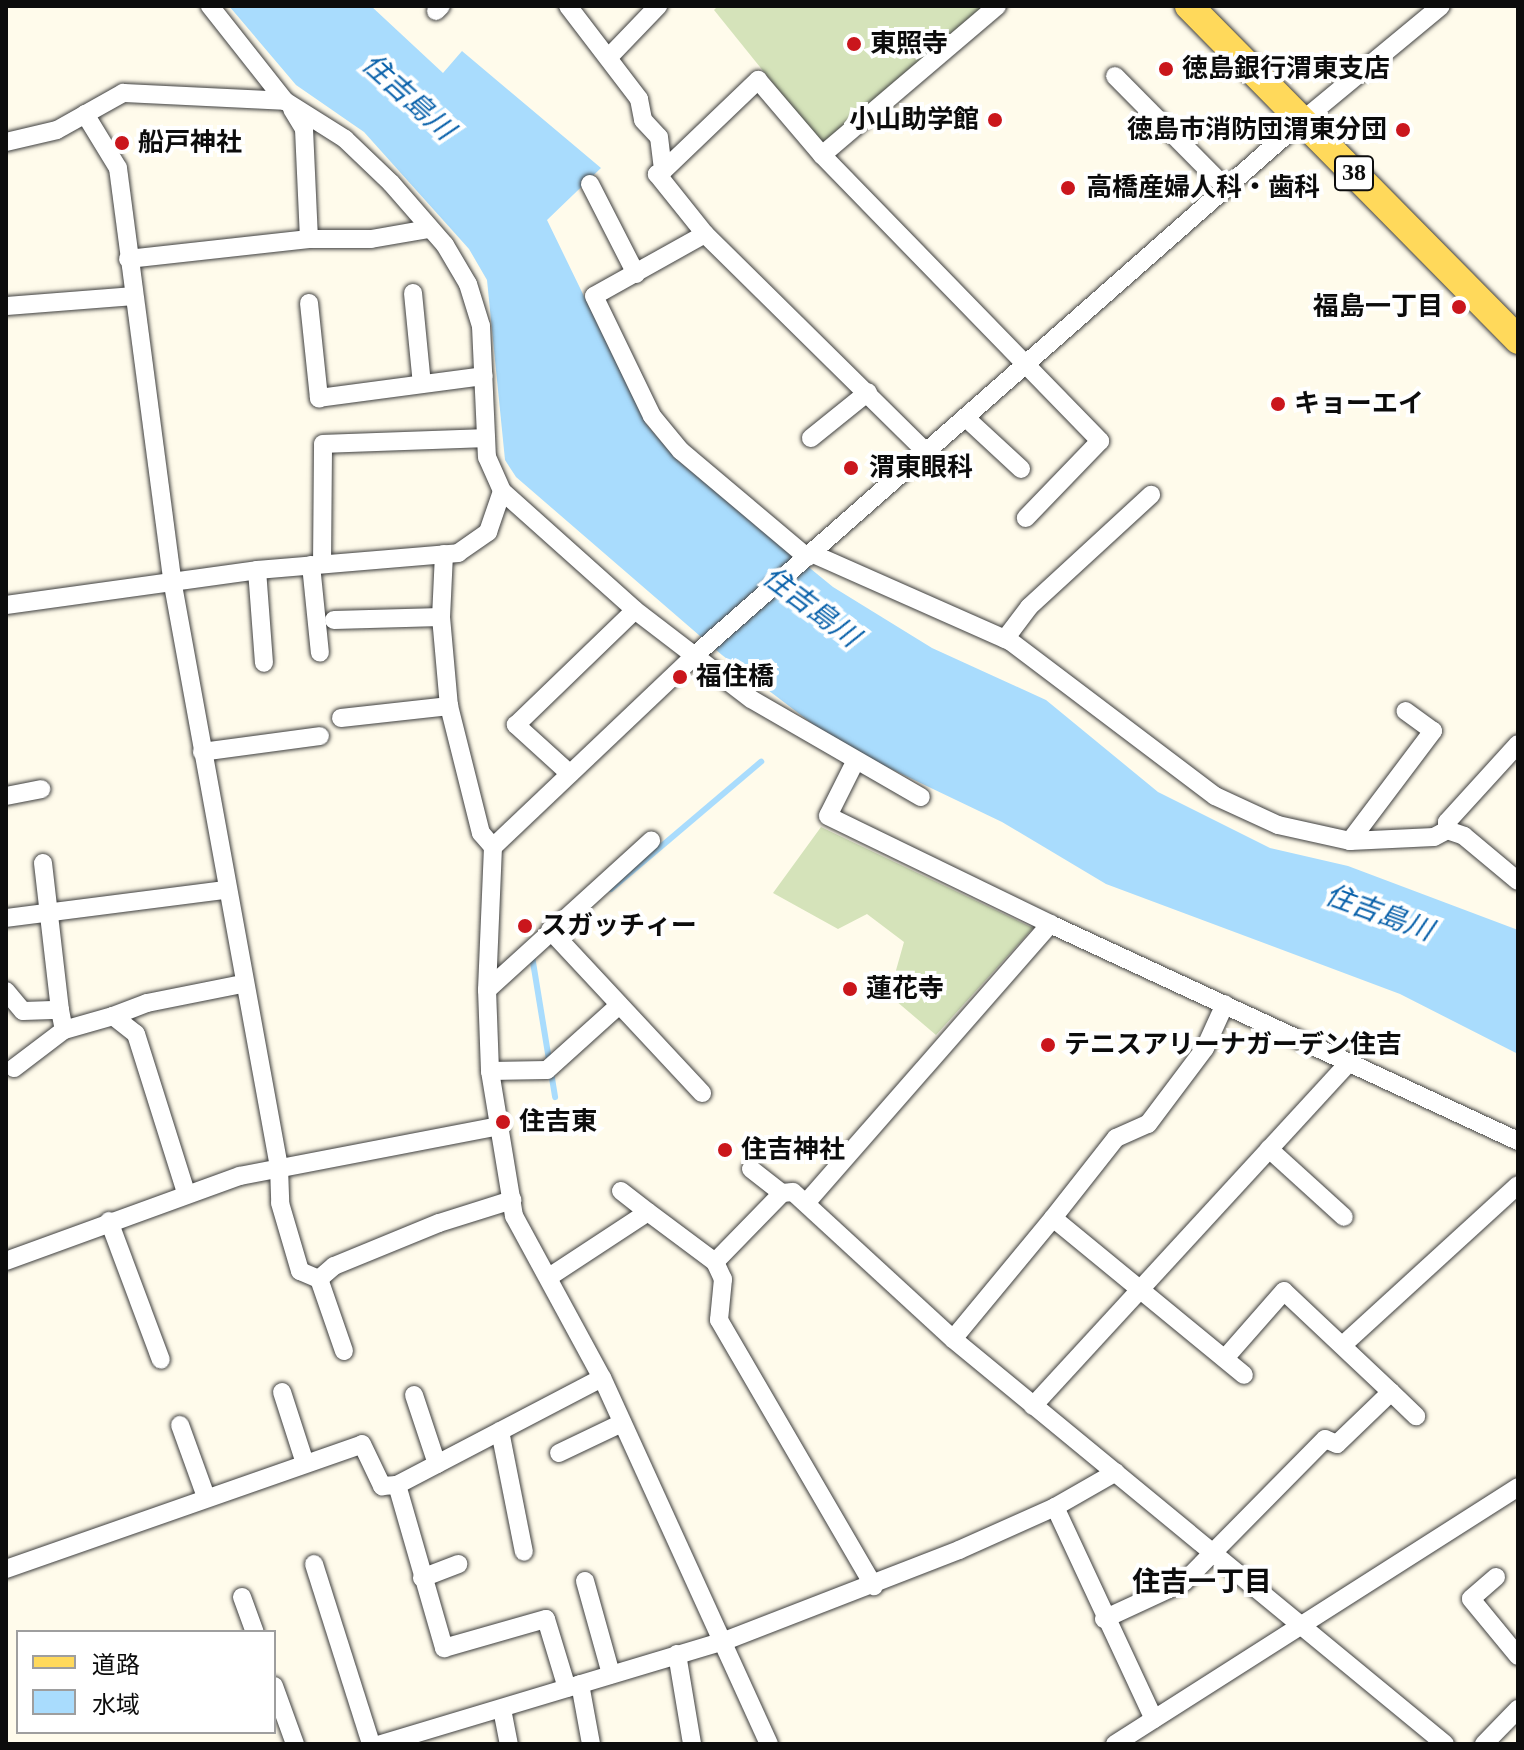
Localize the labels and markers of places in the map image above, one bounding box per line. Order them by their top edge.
place label: 東照寺 [870,28,948,60]
marker: 東照寺 [845,35,863,53]
place label: 徳島銀行渭東支店 [1182,53,1390,85]
marker: 徳島銀行渭東支店 [1157,60,1175,78]
place label: 小山助学館 [849,104,979,136]
marker: 小山助学館 [986,111,1004,129]
place label: 徳島市消防団渭東分団 [1127,114,1387,146]
marker: 徳島市消防団渭東分団 [1394,121,1412,139]
place label: 船戸神社 [138,127,242,159]
marker: 船戸神社 [113,134,131,152]
place label: 高橋産婦人科・歯科 [1086,172,1320,204]
marker: 高橋産婦人科・歯科 [1057,177,1079,199]
place label: 福島一丁目 [1313,291,1443,323]
marker: 福島一丁目 [1450,298,1468,316]
place label: キョーエイ [1294,388,1424,420]
marker: キョーエイ [1269,395,1287,413]
place label: 渭東眼科 [869,452,973,484]
marker: 渭東眼科 [840,457,862,479]
place label: 福住橋 [696,661,774,693]
marker: 福住橋 [671,668,689,686]
place label: スガッチィー [541,910,697,942]
marker: スガッチィー [516,917,534,935]
place label: 蓮花寺 [866,973,944,1005]
marker: 蓮花寺 [841,980,859,998]
place label: テニスアリーナガーデン住吉 [1064,1029,1402,1061]
marker: テニスアリーナガーデン住吉 [1039,1036,1057,1054]
place label: 住吉東 [519,1106,597,1138]
marker: 住吉東 [494,1113,512,1131]
place label: 住吉神社 [741,1134,845,1166]
marker: 住吉神社 [716,1141,734,1159]

